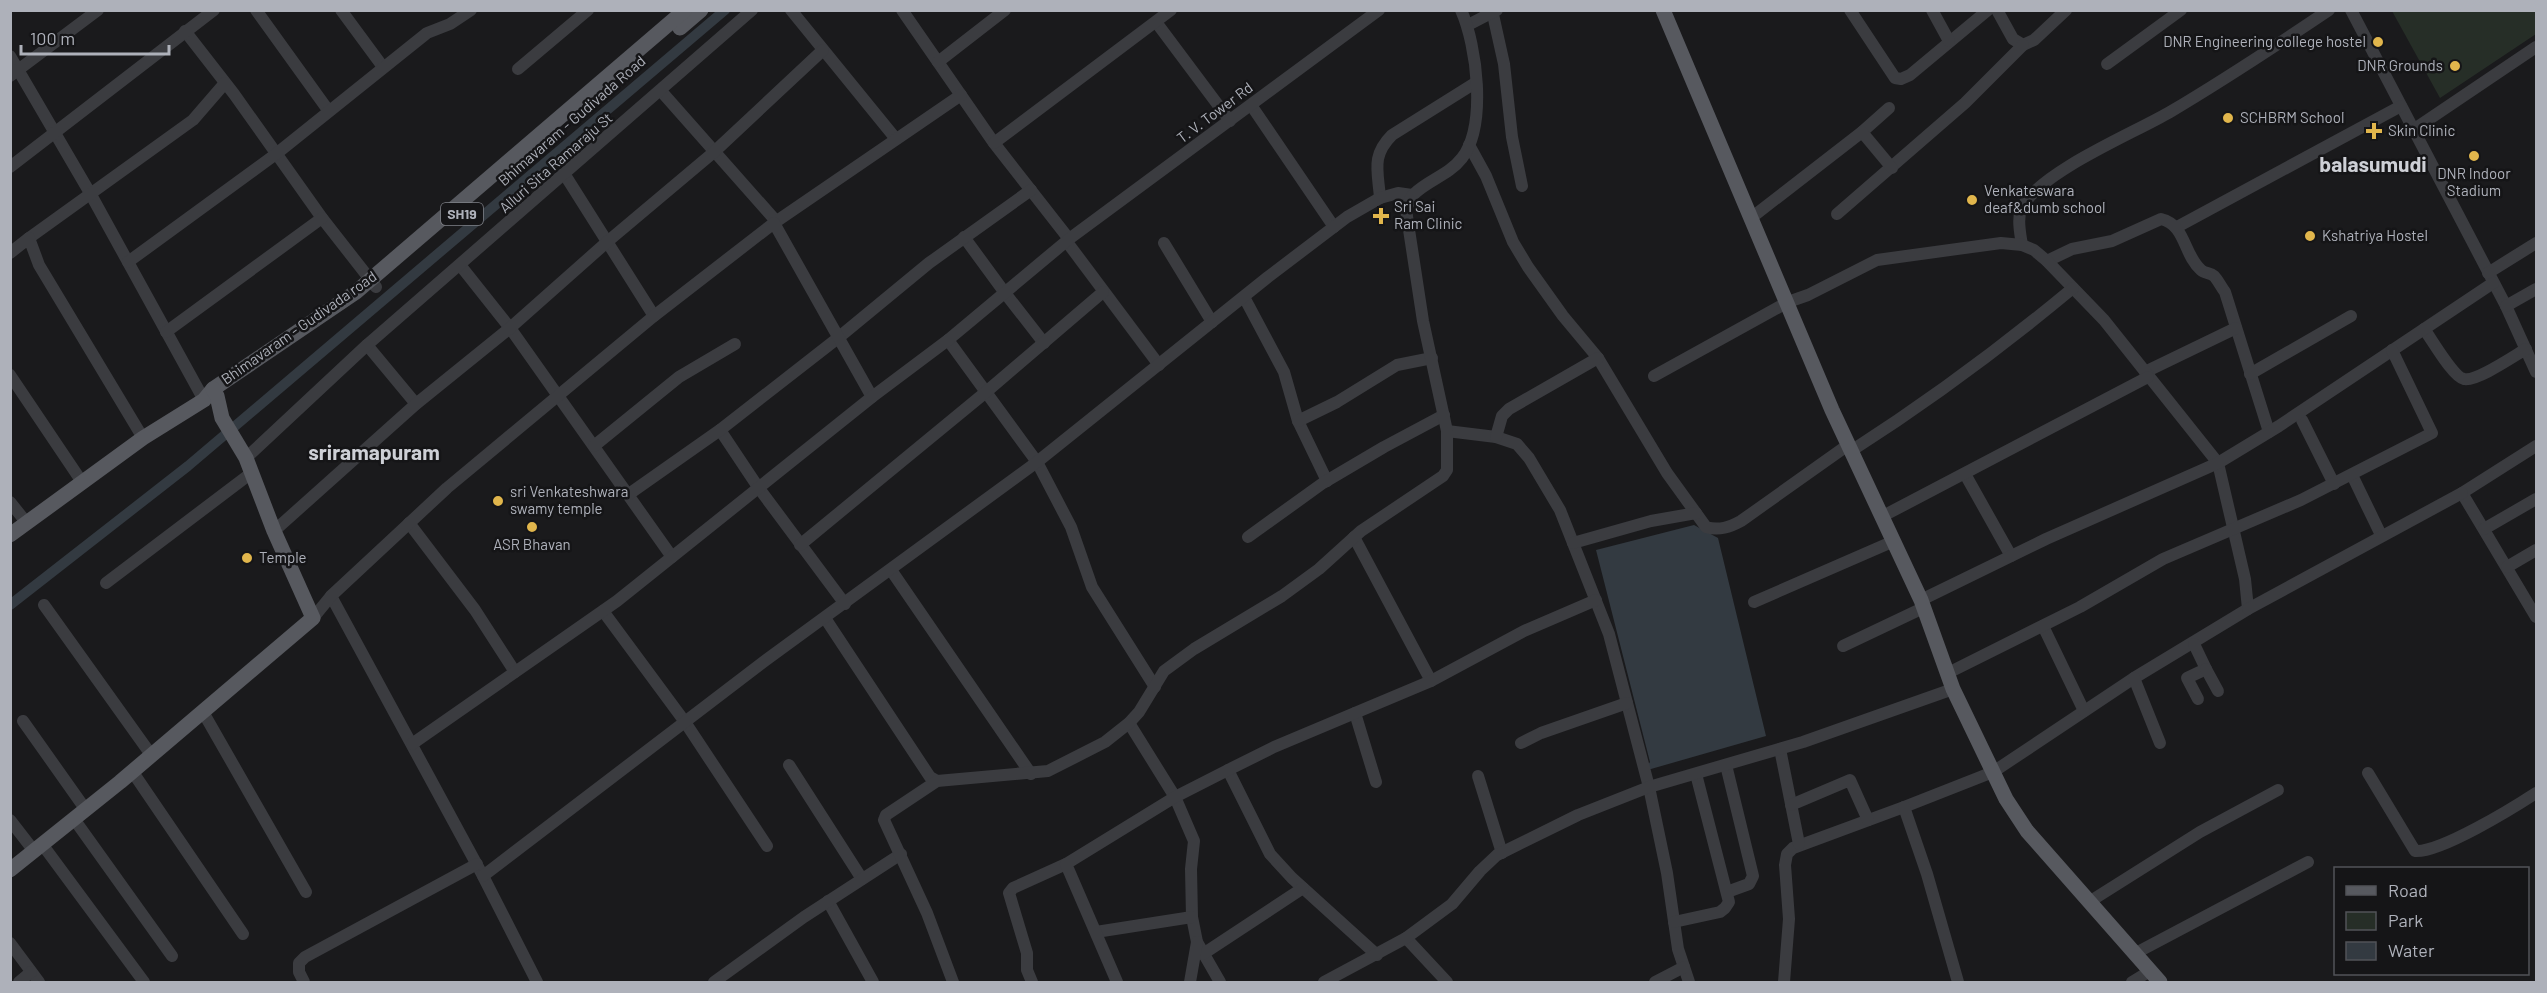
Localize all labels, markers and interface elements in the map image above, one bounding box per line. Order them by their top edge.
scale bar [21,18,170,56]
text: 100 m [30,27,75,49]
place label: DNR Engineering college hostel [2163,32,2366,50]
marker: DNR Engineering college hostel [2371,35,2385,49]
street label: Bhimavaram - Gudivada Road [494,51,649,189]
place label: DNR Grounds [2357,56,2443,74]
marker: DNR Grounds [2448,59,2462,73]
street label: T. V. Tower Rd [1173,78,1256,146]
street label: Alluri Sita Ramaraju St [495,108,616,216]
place label: SCHBRM School [2240,108,2344,126]
marker: SCHBRM School [2221,111,2235,125]
place label: Skin Clinic [2388,121,2455,139]
marker: Skin Clinic [2365,122,2383,140]
marker: DNR Indoor Stadium [2467,149,2481,163]
district label: balasumudi [2319,151,2427,176]
place label: DNR Indoor Stadium [2437,164,2511,199]
place label: Venkateswara deaf&dumb school [1984,181,2106,216]
marker: Venkateswara deaf&dumb school [1965,193,1979,207]
place label: Sri Sai Ram Clinic [1394,197,1463,232]
road number: SH19 [441,203,483,225]
marker: Sri Sai Ram Clinic [1372,207,1390,225]
place label: Kshatriya Hostel [2322,226,2428,244]
marker: Kshatriya Hostel [2303,229,2317,243]
street label: Bhimavaram - Gudivada road [217,267,380,388]
district label: sriramapuram [308,439,440,464]
place label: sri Venkateshwara swamy temple [510,482,628,517]
marker: sri Venkateshwara swamy temple [491,494,505,508]
marker: ASR Bhavan [525,520,539,534]
place label: ASR Bhavan [493,535,571,553]
place label: Temple [259,548,307,566]
marker: Temple [240,551,254,565]
legend [2334,867,2529,975]
text: Road [2388,879,2428,901]
text: Park [2388,909,2423,931]
text: Water [2388,939,2435,961]

